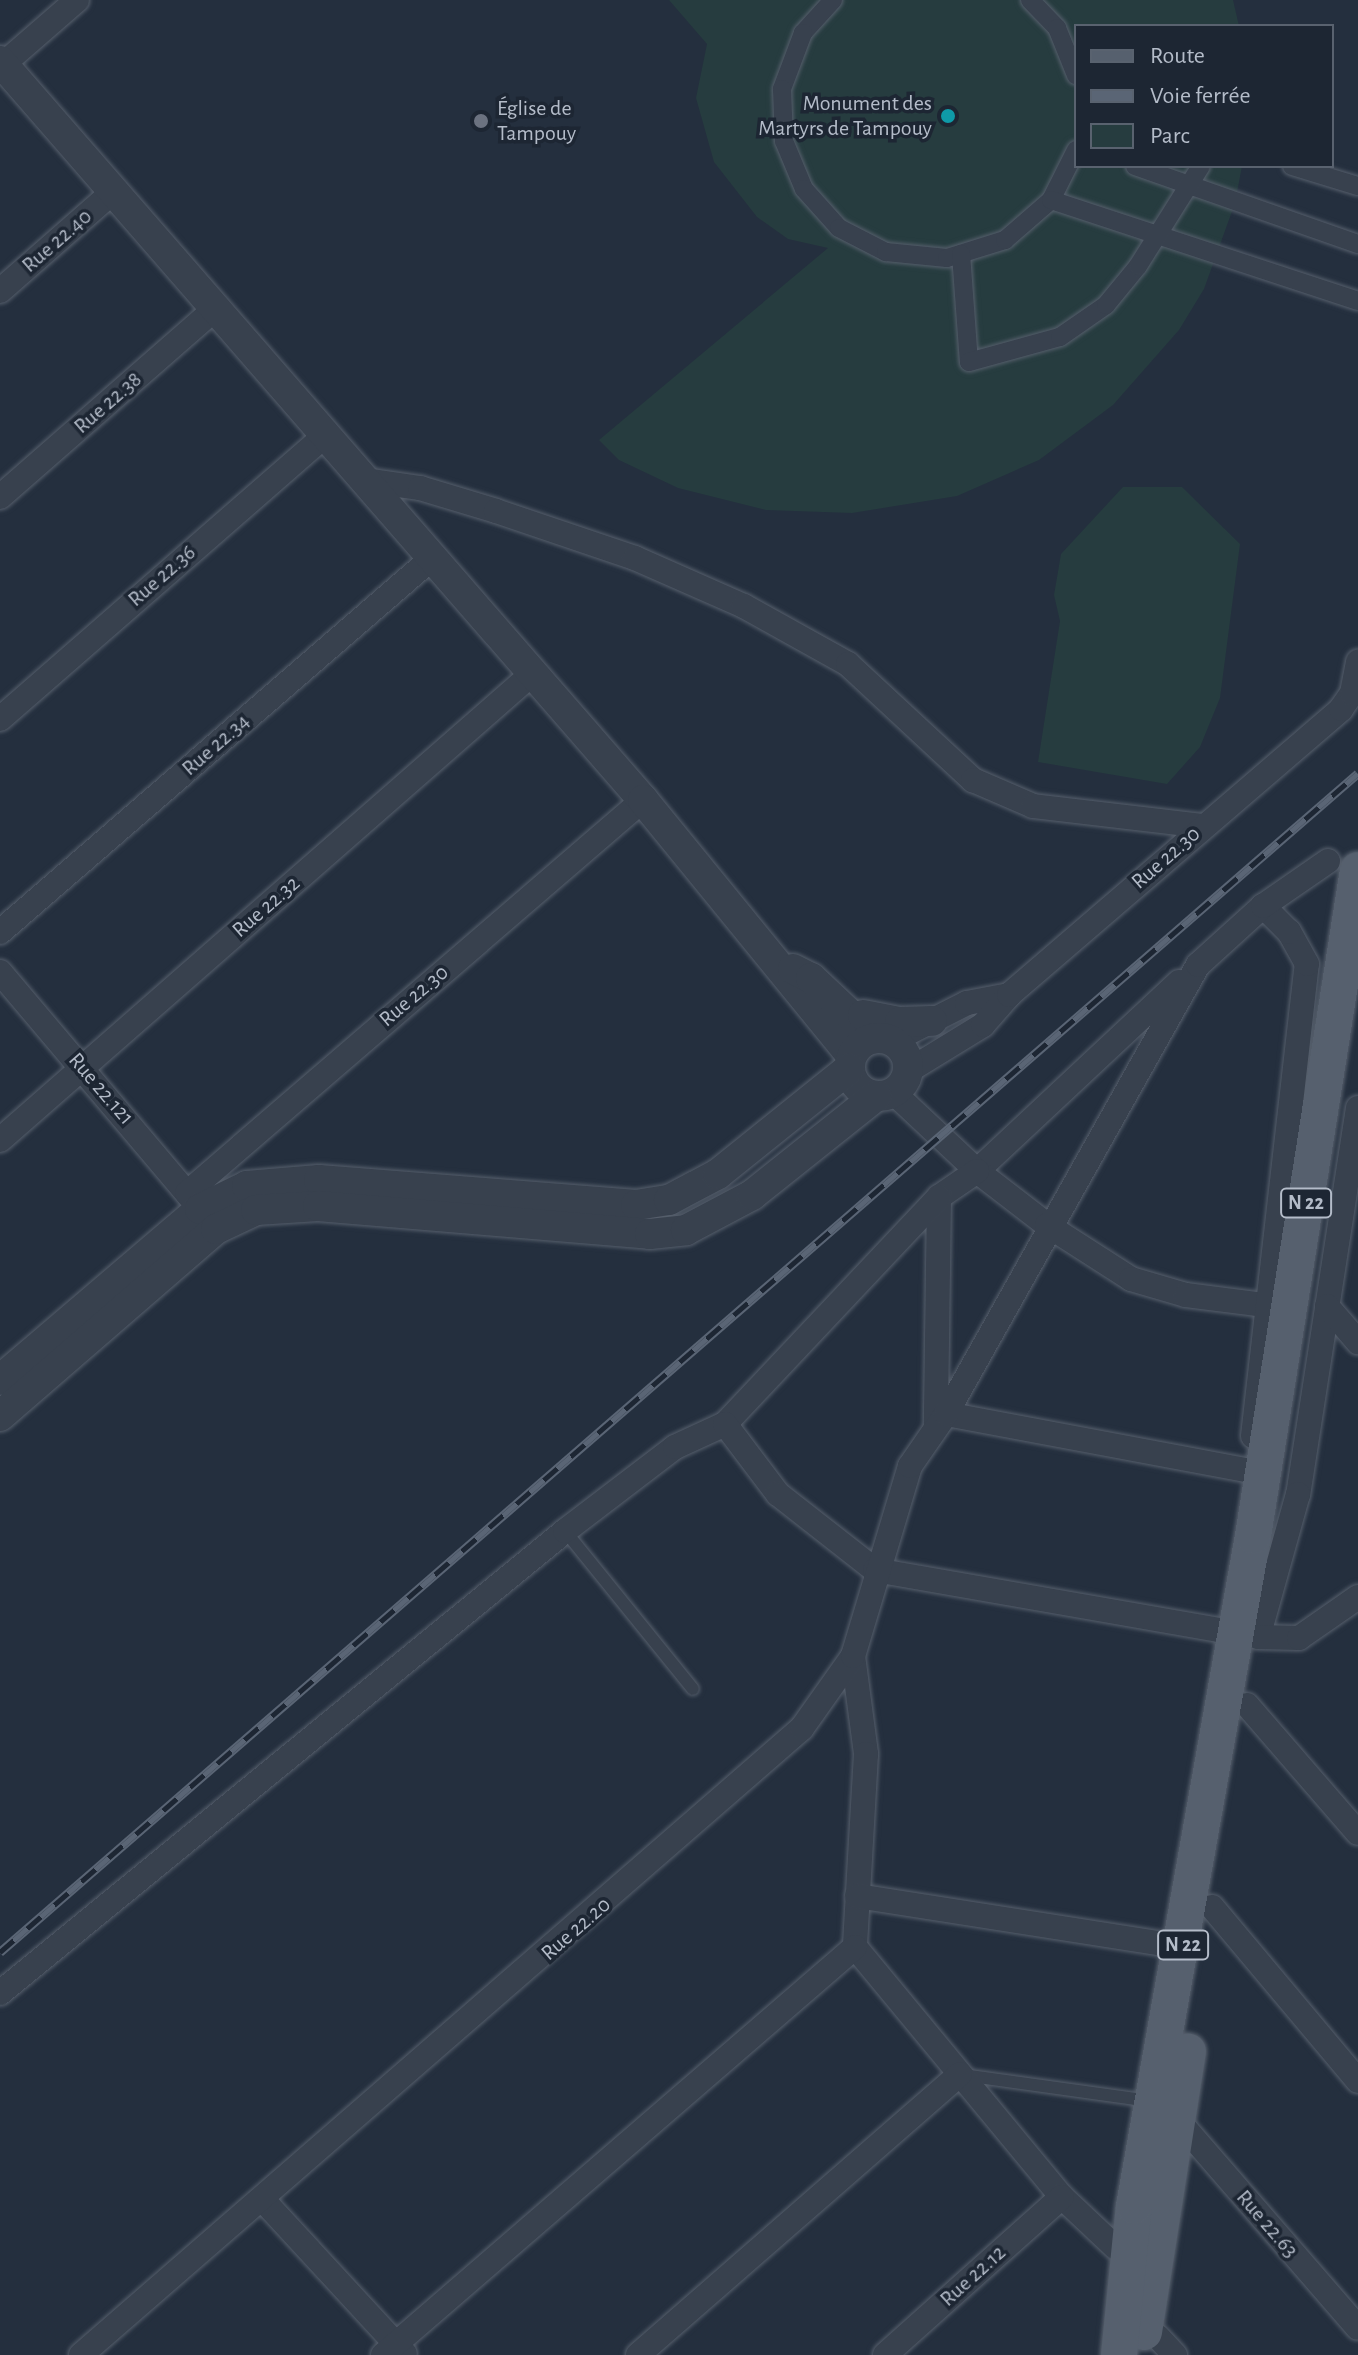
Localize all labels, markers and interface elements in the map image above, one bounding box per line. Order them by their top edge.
legend [1074,24,1334,168]
text: Route [1150,44,1205,68]
text: Voie ferrée [1150,84,1251,108]
place label: Monument des Martyrs de Tampouy [758,90,932,142]
place label: Église de Tampouy [497,95,576,146]
marker: Monument des Martyrs de Tampouy [939,107,957,125]
marker: Église de Tampouy [472,112,490,130]
text: Parc [1150,124,1190,148]
street label: Rue 22.40 [17,203,97,279]
street label: Rue 22.38 [69,366,147,440]
street label: Rue 22.36 [123,539,201,613]
street label: Rue 22.34 [177,708,255,782]
street label: Rue 22.30 [1126,821,1206,895]
street label: Rue 22.32 [227,871,305,943]
street label: Rue 22.30 [374,959,454,1033]
street label: Rue 22.121 [63,1048,139,1130]
road number: N 22 [1280,1187,1332,1219]
street label: Rue 22.20 [536,1892,616,1966]
road number: N 22 [1157,1929,1209,1961]
street label: Rue 22.63 [1230,2185,1304,2263]
street label: Rue 22.12 [935,2240,1011,2312]

